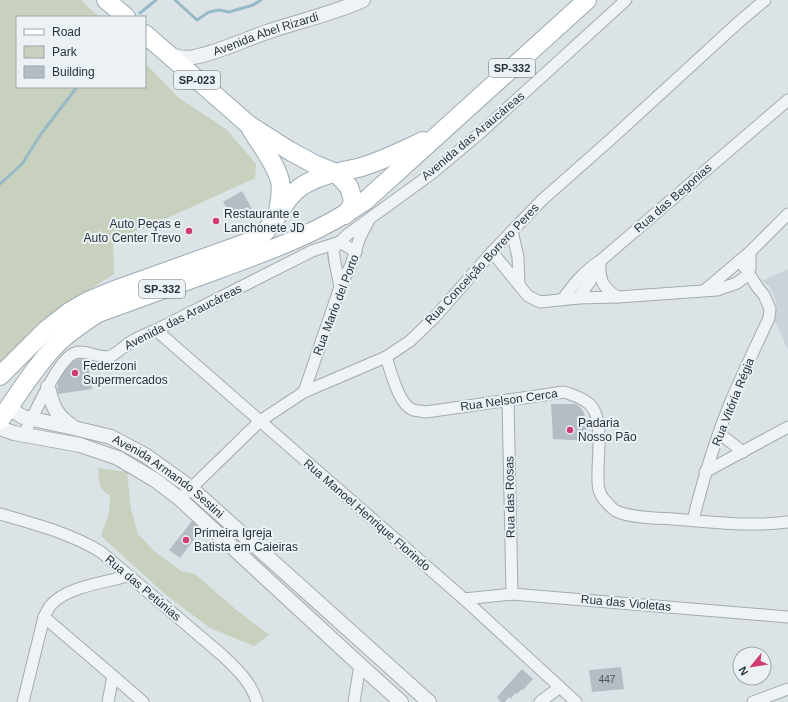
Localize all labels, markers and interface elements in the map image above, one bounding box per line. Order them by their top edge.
street label: Avenida Abel Rizardi [211,10,320,59]
legend [16,16,146,88]
text: Road [52,25,81,39]
text: Park [52,45,78,59]
road number: SP-332 [489,59,535,77]
text: Building [52,65,95,79]
road number: SP-023 [174,71,220,89]
street label: Avenida das Araucáreas [419,89,527,183]
street label: Rua das Begonias [631,161,715,235]
street label: Rua Conceição Borrero Peres [422,201,542,327]
place label: Restaurante e Lanchonete JD [224,207,305,235]
marker: Restaurante e Lanchonete JD [211,216,221,226]
place label: Auto Peças e Auto Center Trevo [84,217,181,245]
marker: Auto Peças e Auto Center Trevo [184,226,194,236]
street label: Rua Mario del Porto [310,252,362,357]
road number: SP-332 [139,280,185,298]
street label: Avenida das Araucáreas [122,281,244,353]
street label: Rua Vitória Régia [709,356,757,448]
place label: Federzoni Supermercados [83,359,168,387]
marker: Federzoni Supermercados [70,368,80,378]
street label: Rua Nelson Cerca [459,386,559,414]
place label: Padaria Nosso Pão [578,416,637,444]
marker: Padaria Nosso Pão [565,425,575,435]
street label: Avenida Armando Sestini [110,432,227,521]
street label: Rua Manoel Henrique Florindo [301,456,434,574]
street label: Rua das Rosas [502,456,518,538]
place label: Primeira Igreja Batista em Caieiras [194,526,298,554]
marker: Primeira Igreja Batista em Caieiras [181,535,191,545]
street label: Rua das Petúnias [102,552,184,624]
street label: Rua das Violetas [580,592,672,614]
north arrow [732,646,772,686]
text: N [736,665,751,677]
house number: 447 [599,674,616,685]

